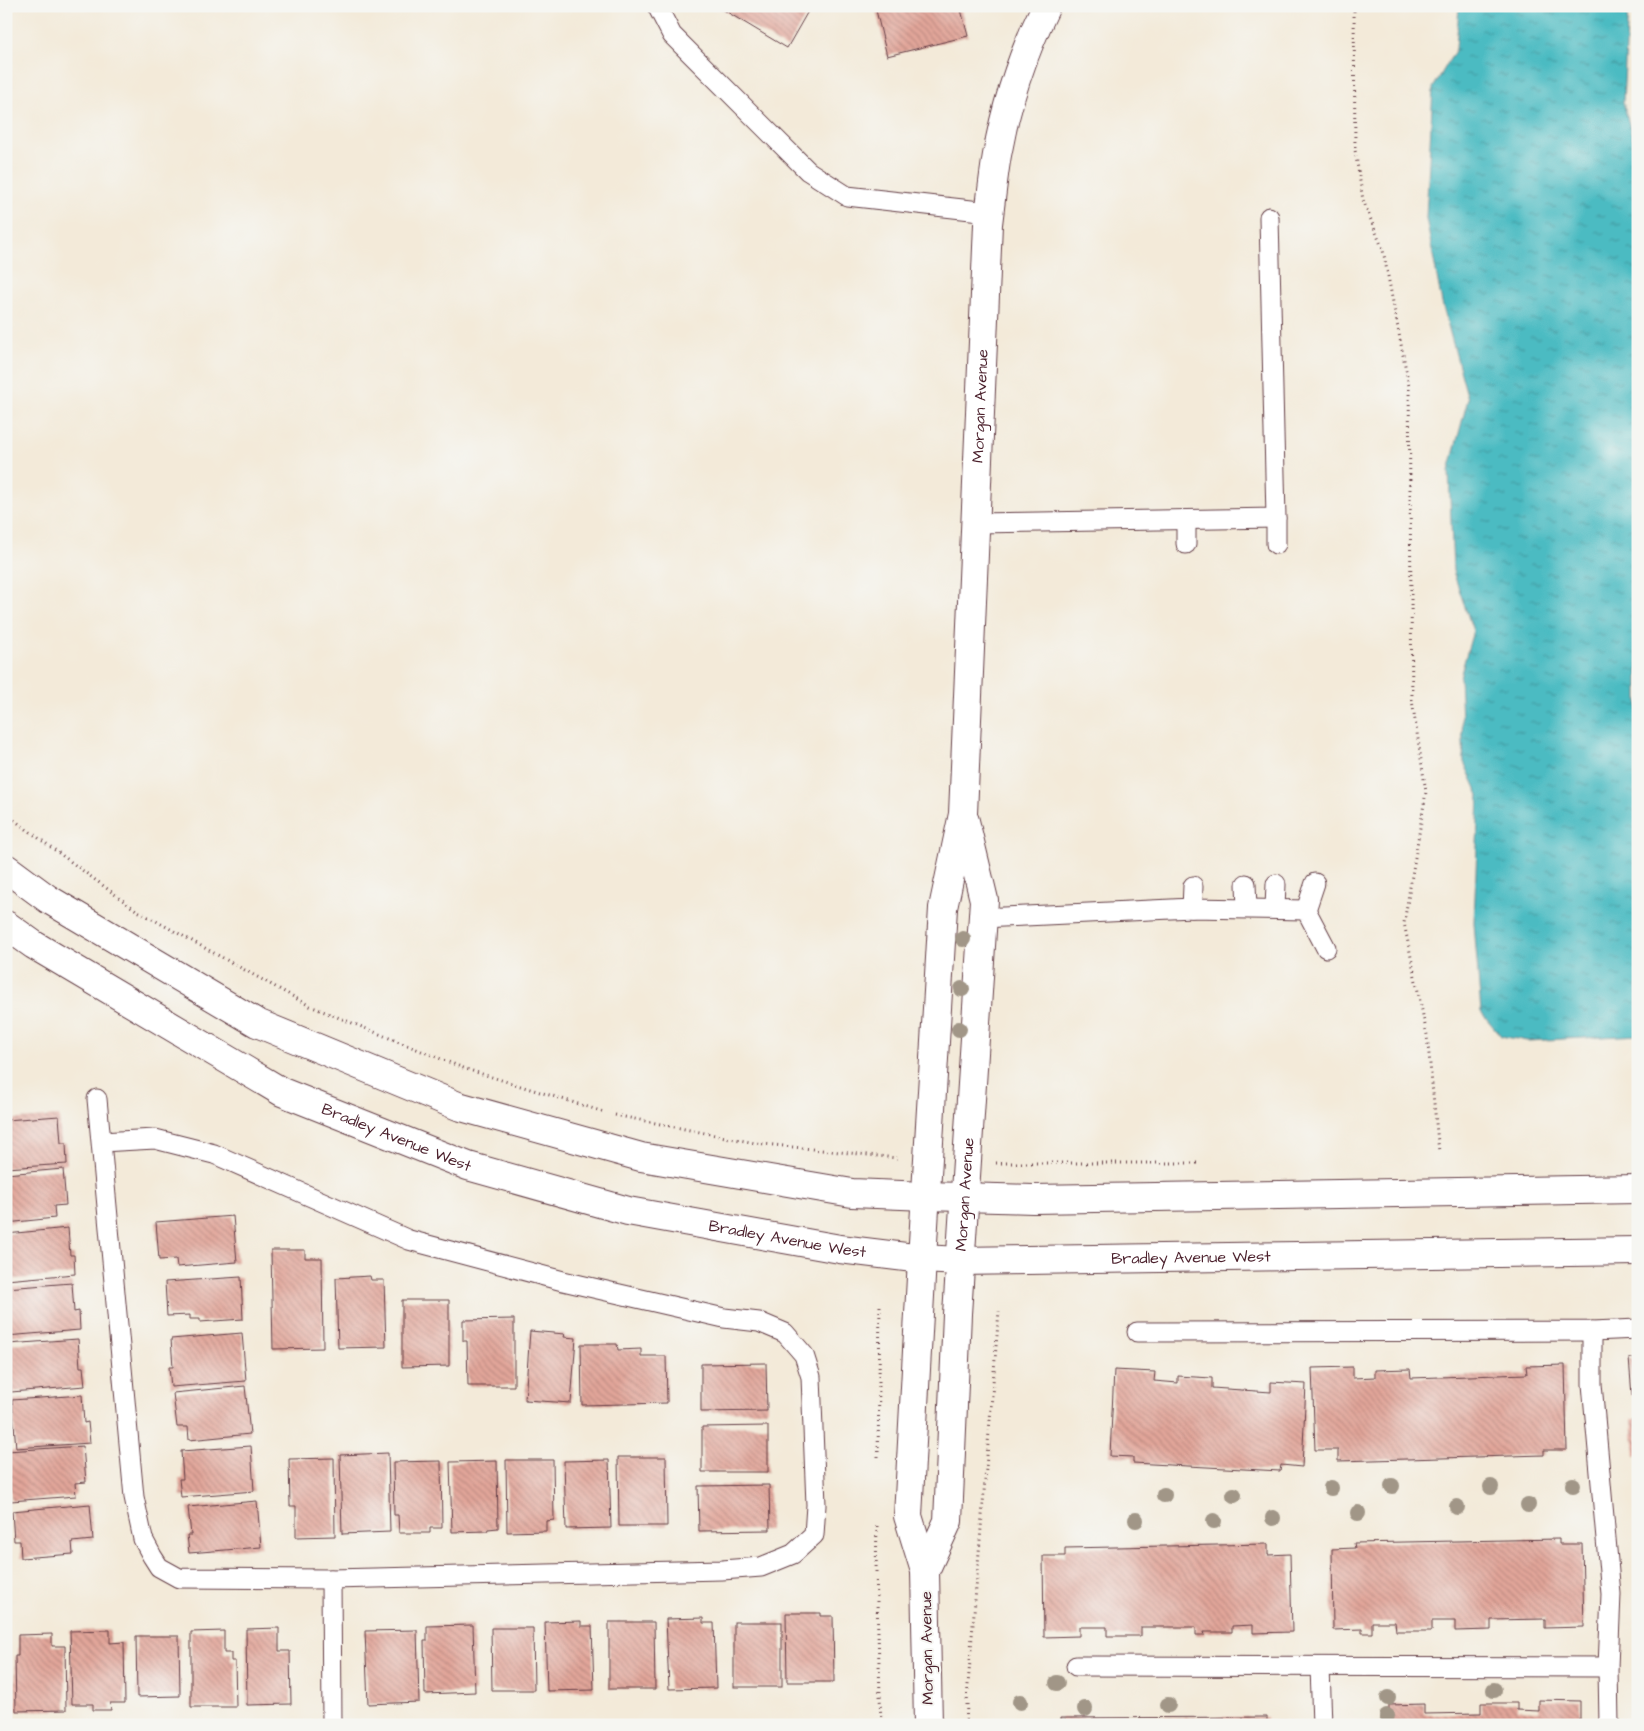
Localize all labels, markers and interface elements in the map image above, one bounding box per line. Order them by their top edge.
street label: Morgan Avenue [967,348,994,463]
street label: Bradley Avenue West [318,1098,475,1177]
street label: Morgan Avenue [950,1137,979,1252]
street label: Bradley Avenue West [707,1215,868,1263]
street label: Bradley Avenue West [1111,1245,1271,1270]
street label: Morgan Avenue [915,1591,940,1705]

